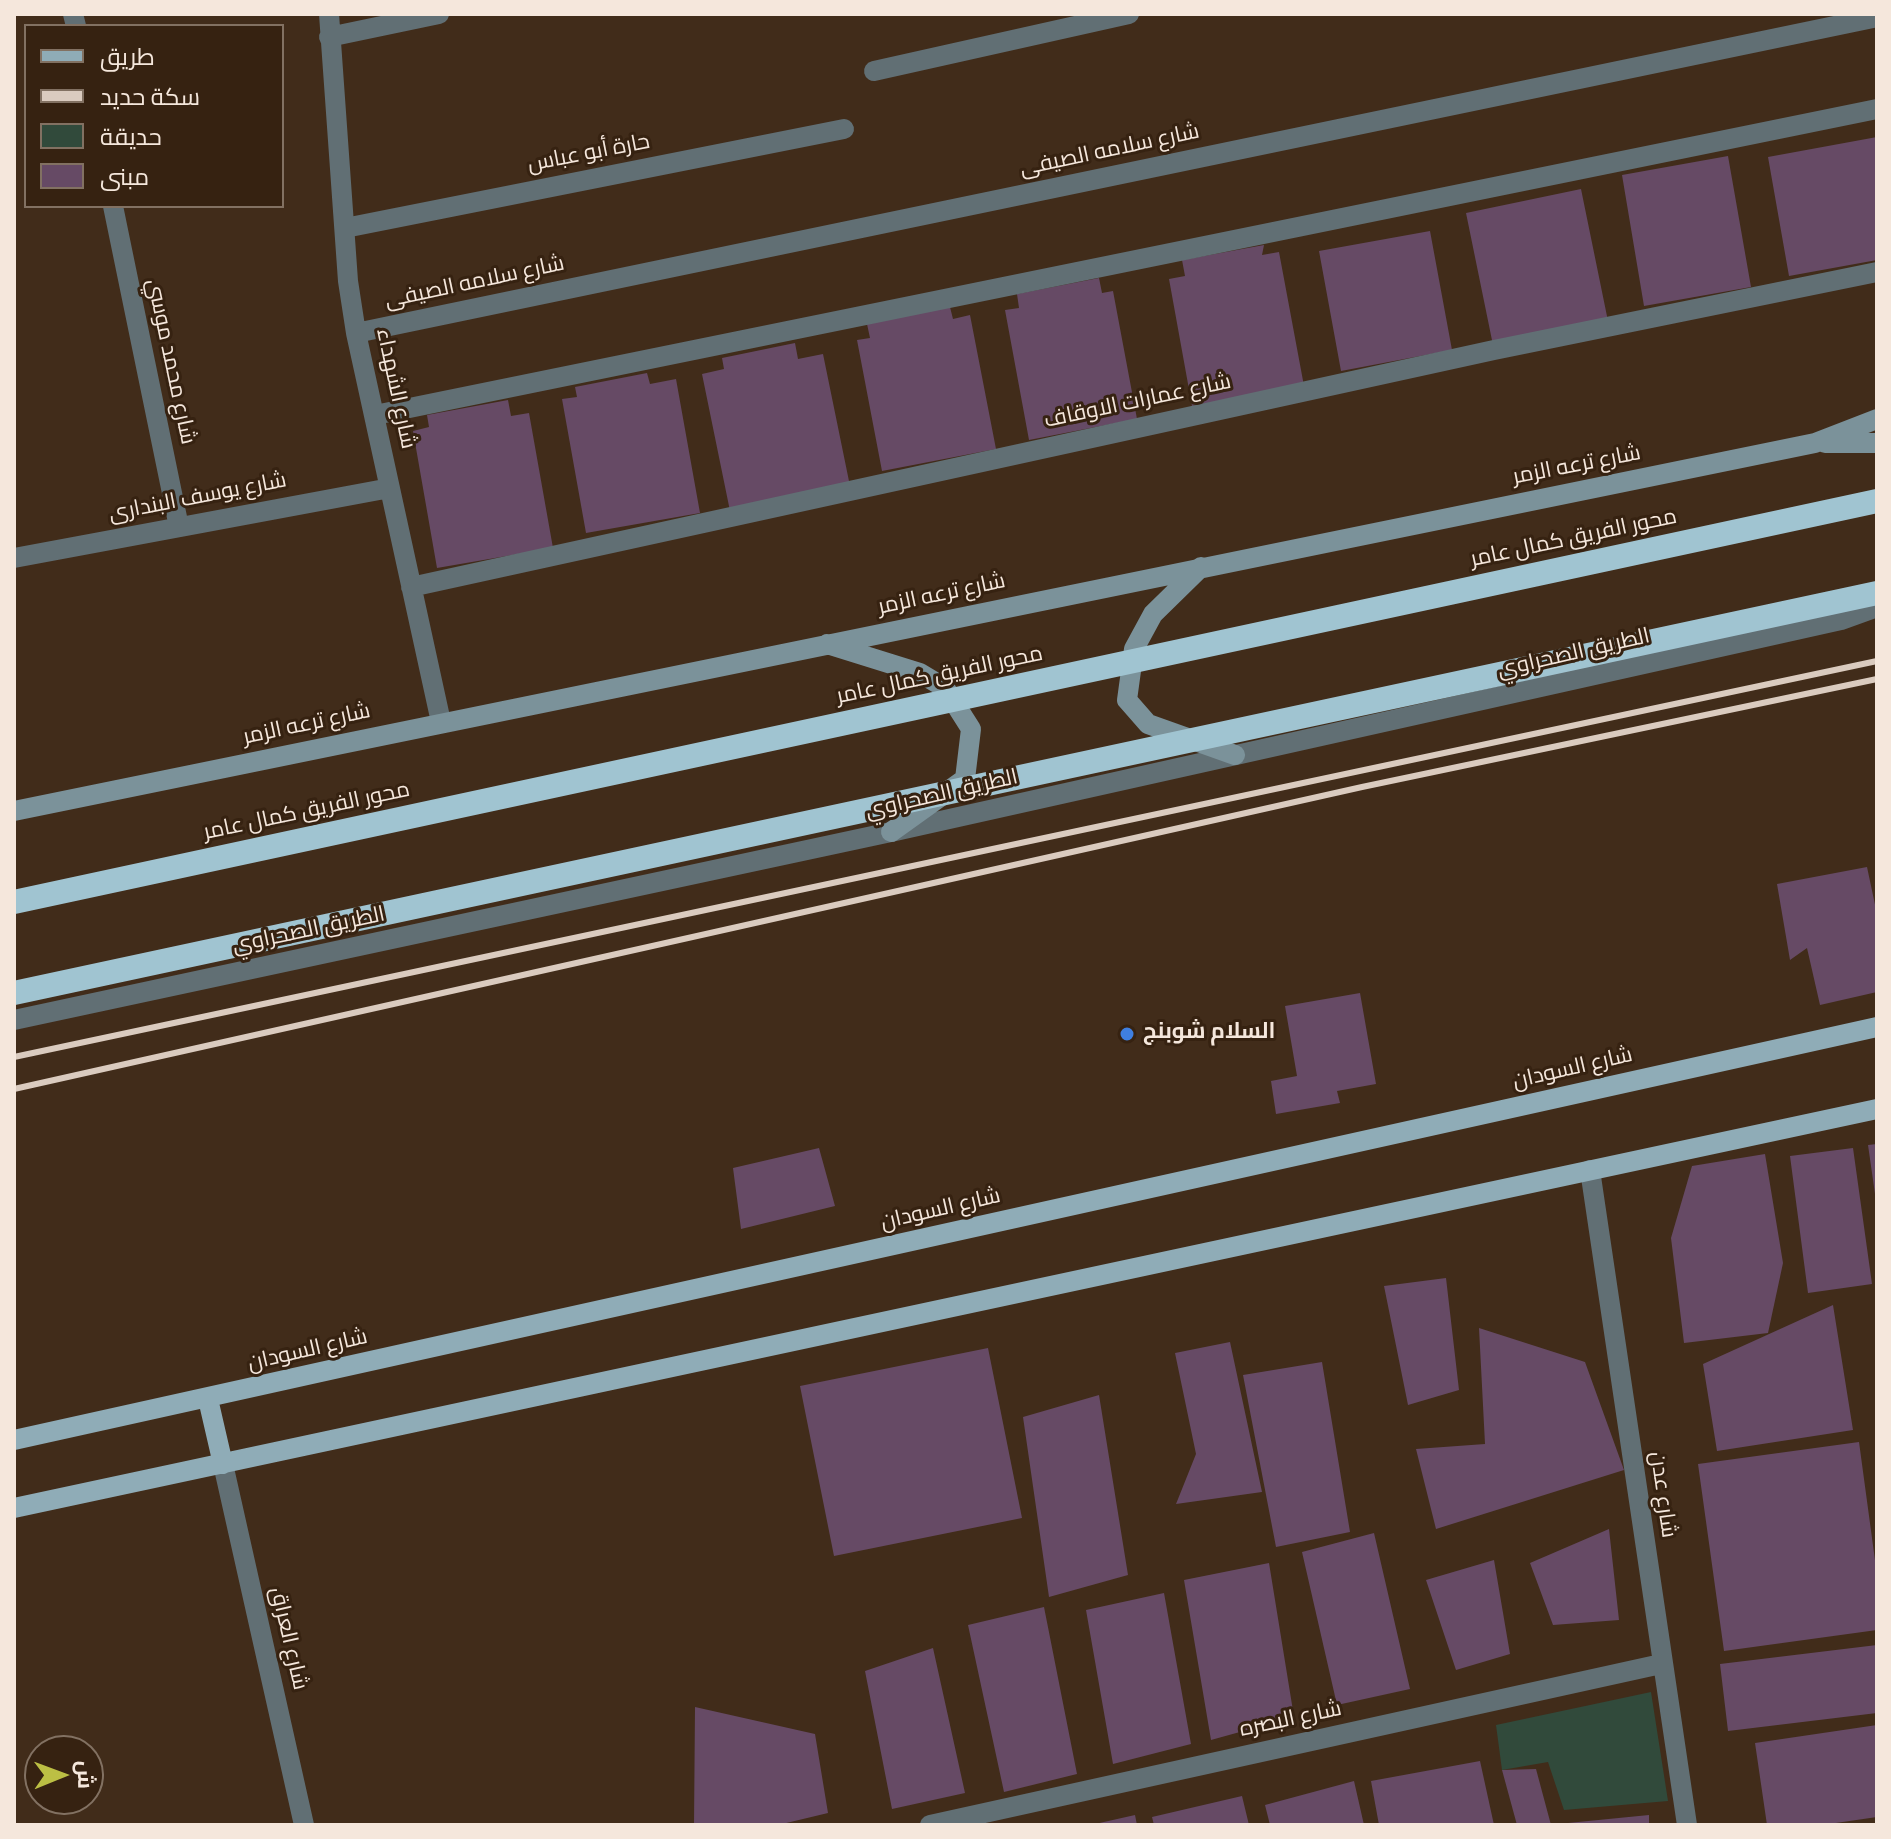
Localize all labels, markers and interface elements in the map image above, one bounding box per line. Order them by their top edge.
legend [24,24,284,208]
text: طريق [100,34,155,79]
text: سكة حديد [100,74,200,119]
text: حديقة [100,114,162,159]
street label: شارع سلامه الصيفى [1018,120,1202,184]
street label: حارة أبو عباس [526,130,652,180]
text: مبنى [100,154,149,199]
street label: شارع سلامه الصيفى [383,252,567,316]
street label: شارع محمد موسي [139,277,199,447]
street label: شارع الشهداء [368,326,420,452]
street label: شارع عمارات الاوقاف [1042,370,1234,436]
street label: شارع ترعه الزمر [1511,442,1643,492]
street label: شارع يوسف البندارى [107,469,289,529]
street label: محور الفريق كمال عامر [1468,505,1680,575]
street label: شارع ترعه الزمر [876,570,1008,622]
street label: الطريق الصحراوي [1495,625,1653,685]
street label: محور الفريق كمال عامر [834,642,1046,712]
street label: شارع ترعه الزمر [241,700,373,752]
street label: الطريق الصحراوي [863,766,1021,826]
street label: محور الفريق كمال عامر [201,778,413,848]
street label: الطريق الصحراوي [230,903,388,961]
place label: السلام شوبنج [1143,1021,1275,1047]
marker: السلام شوبنج [1118,1025,1136,1043]
street label: شارع السودان [1510,1043,1636,1097]
street label: شارع السودان [878,1184,1004,1238]
street label: شارع السودان [245,1325,371,1379]
street label: شارع عدن [1642,1450,1680,1540]
street label: شارع العراق [262,1585,312,1693]
street label: شارع البصره [1238,1697,1344,1745]
north arrow [24,1735,104,1815]
text: ش [65,1760,107,1789]

